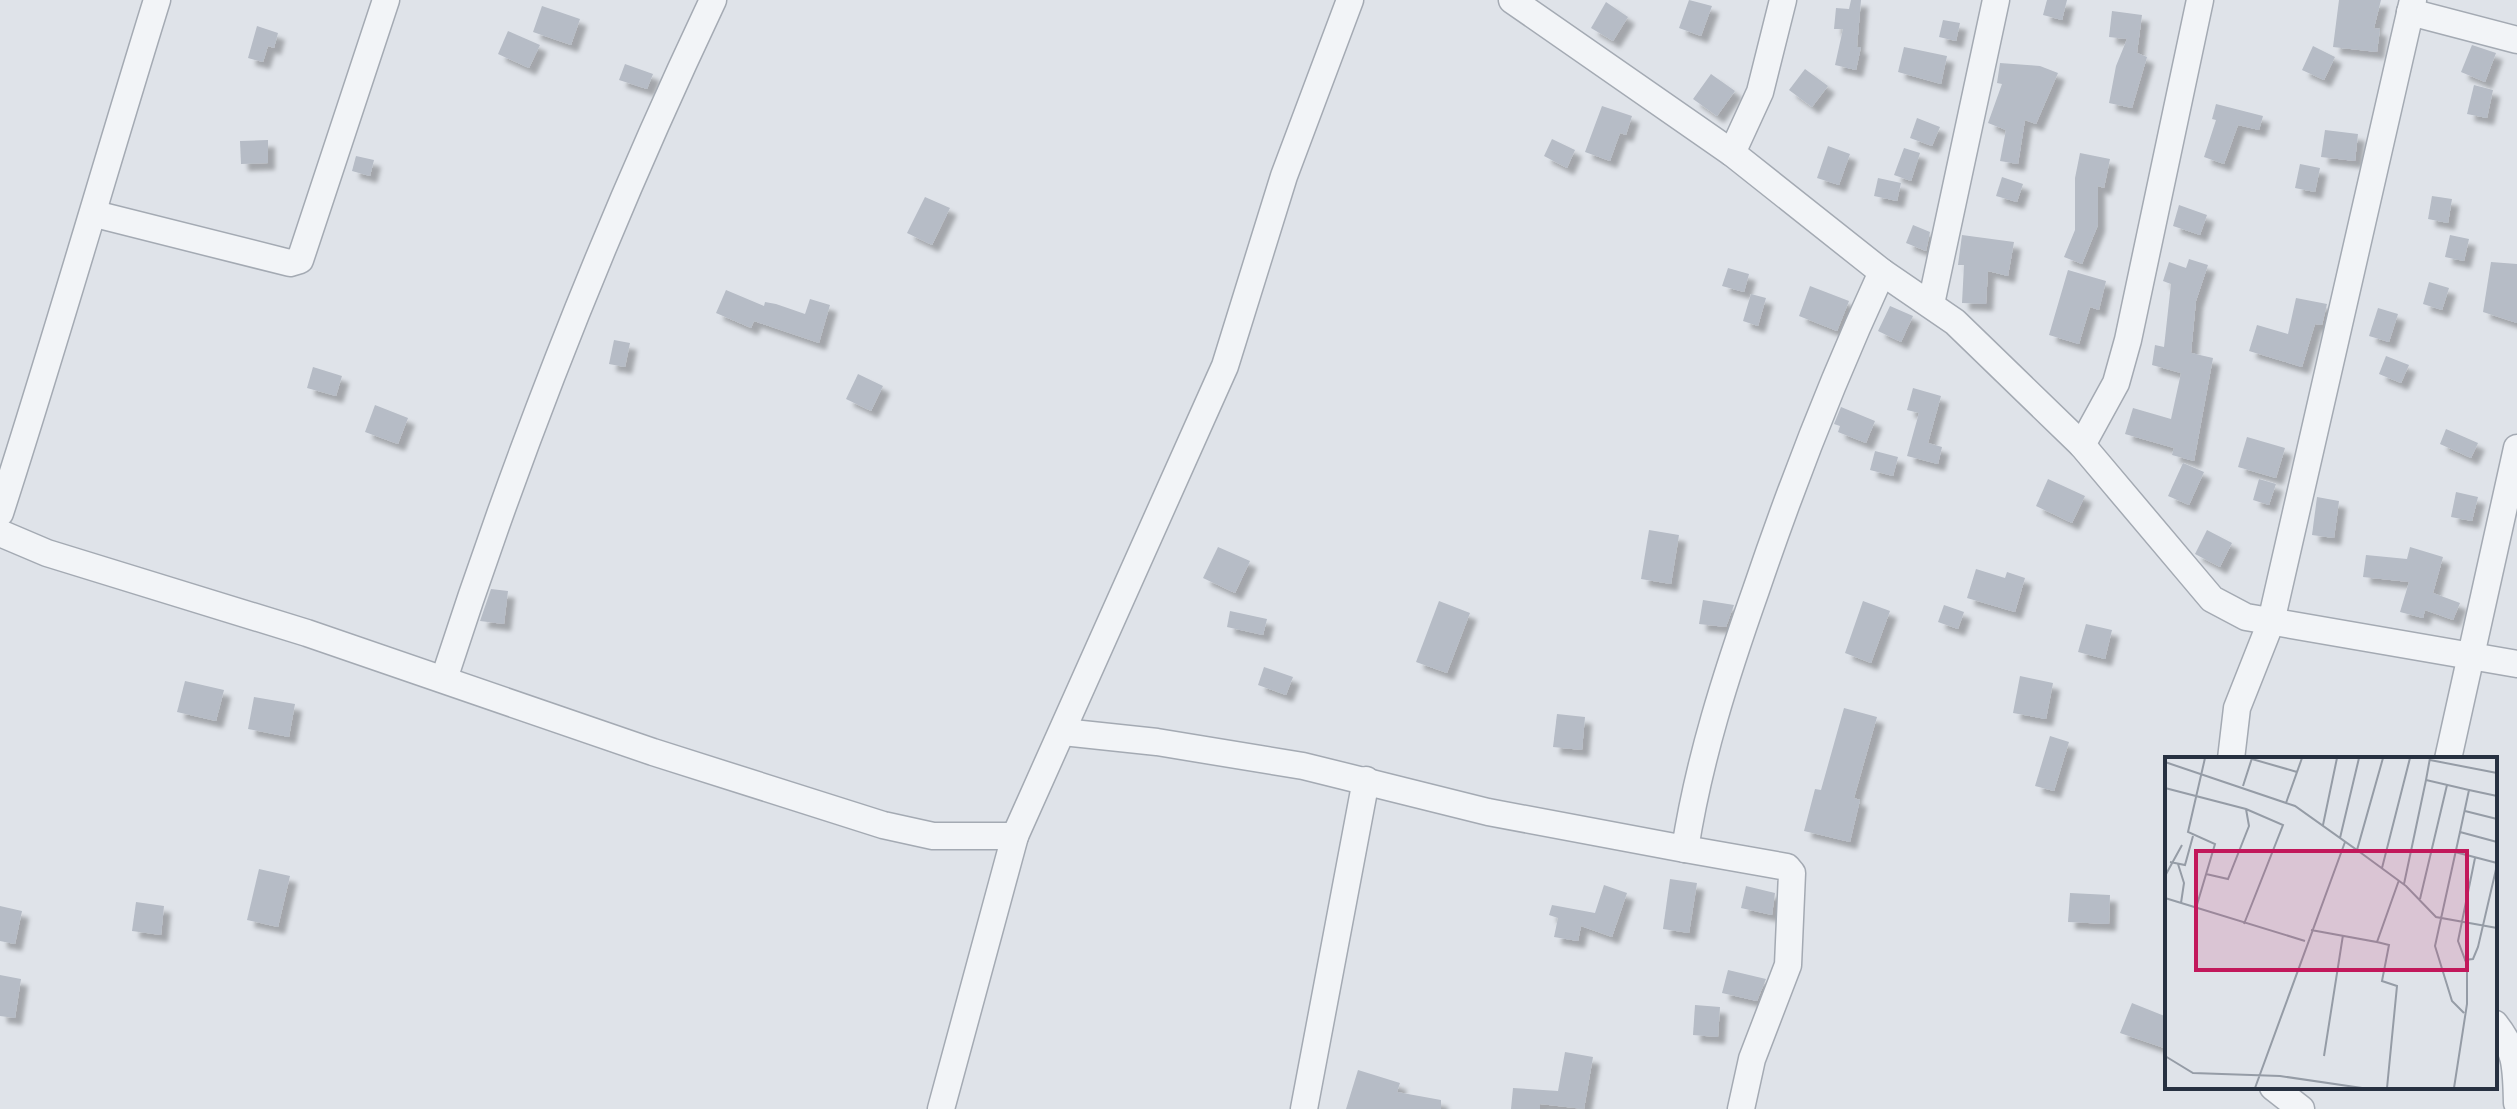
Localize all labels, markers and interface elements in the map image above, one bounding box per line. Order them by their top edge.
inset map [2165,757,2497,1089]

